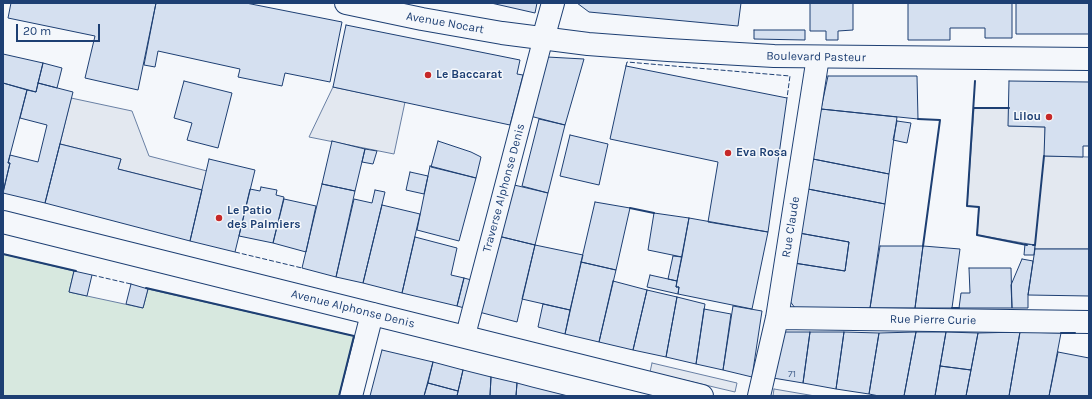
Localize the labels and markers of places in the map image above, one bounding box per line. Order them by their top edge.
place label: Le Baccarat [436,68,502,82]
marker: Le Baccarat [423,70,433,80]
place label: Lilou [1013,110,1041,124]
marker: Lilou [1044,112,1054,122]
place label: Eva Rosa [736,146,787,160]
marker: Eva Rosa [723,148,733,158]
place label: Le Patio des Palmiers [227,204,300,232]
marker: Le Patio des Palmiers [214,213,224,223]

